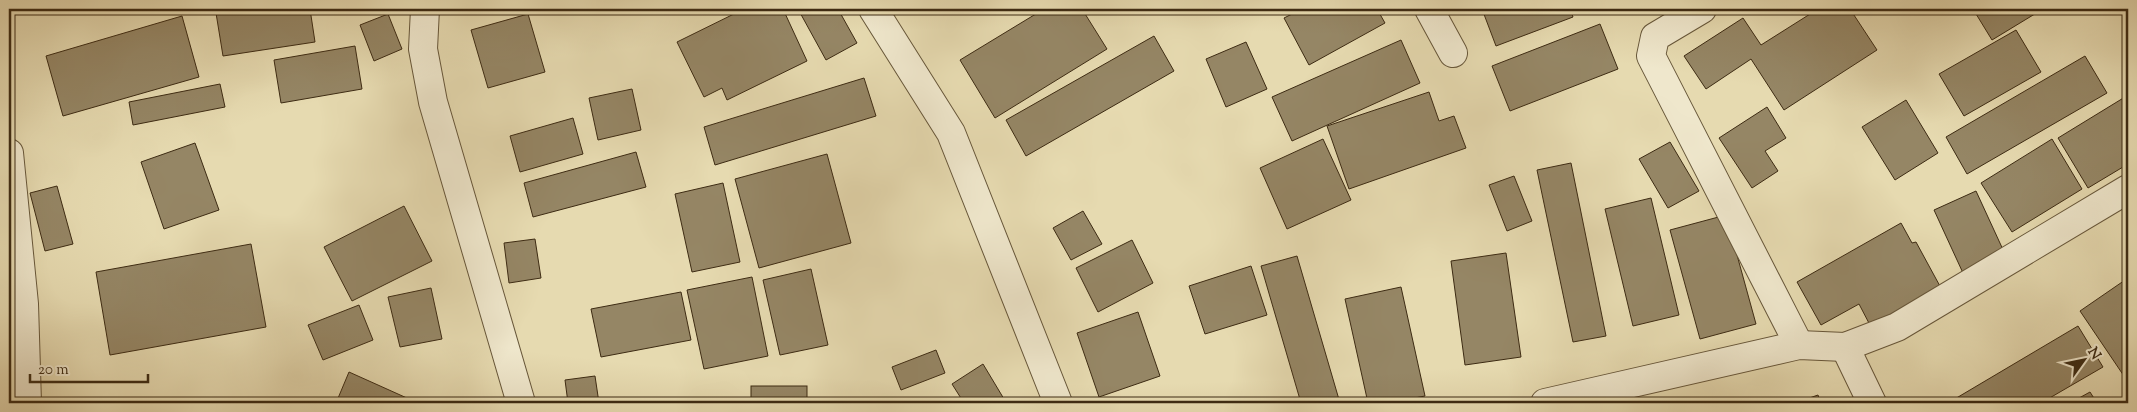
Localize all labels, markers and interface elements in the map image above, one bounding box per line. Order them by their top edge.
north arrow [2060,334,2110,384]
text: N [2082,344,2105,364]
scale bar [30,352,148,384]
text: 20 m [38,360,69,381]

